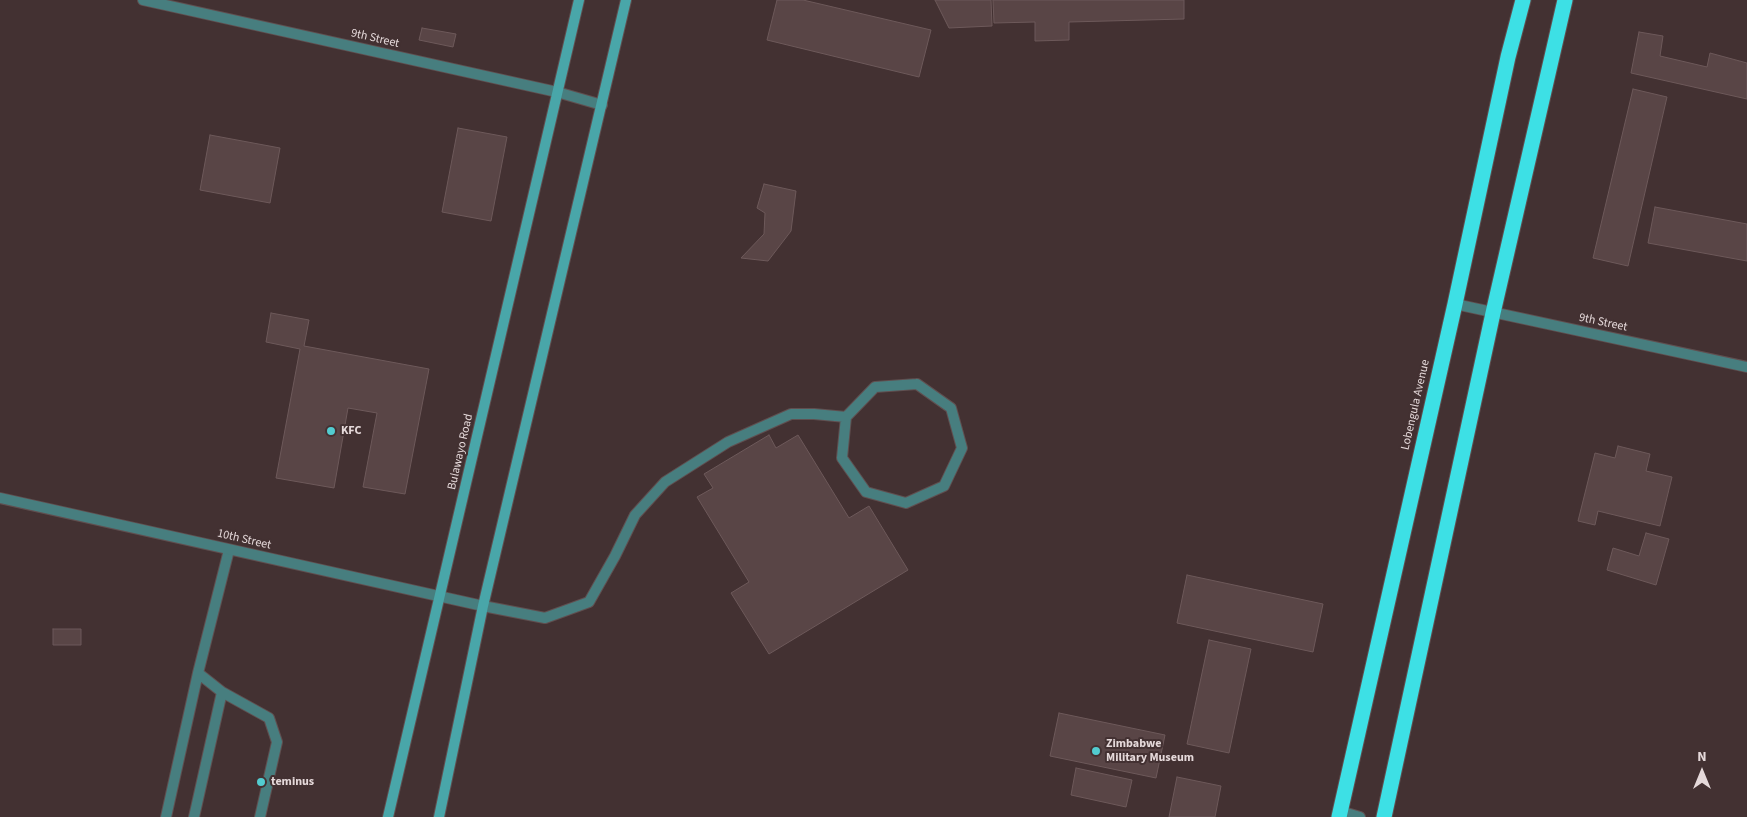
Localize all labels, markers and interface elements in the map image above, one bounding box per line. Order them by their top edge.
street label: 9th Street [350,26,400,52]
street label: 9th Street [1578,311,1628,335]
street label: Lobengula Avenue [1399,358,1433,452]
street label: Bulawayo Road [445,413,477,491]
place label: KFC [341,424,362,438]
marker: KFC [325,425,337,437]
street label: 10th Street [216,527,272,553]
place label: Zimbabwe Military Museum [1106,737,1194,765]
marker: Zimbabwe Military Museum [1090,745,1102,757]
north arrow [1677,747,1727,797]
text: N [1697,747,1707,767]
place label: teminus [271,775,314,789]
marker: teminus [255,776,267,788]

